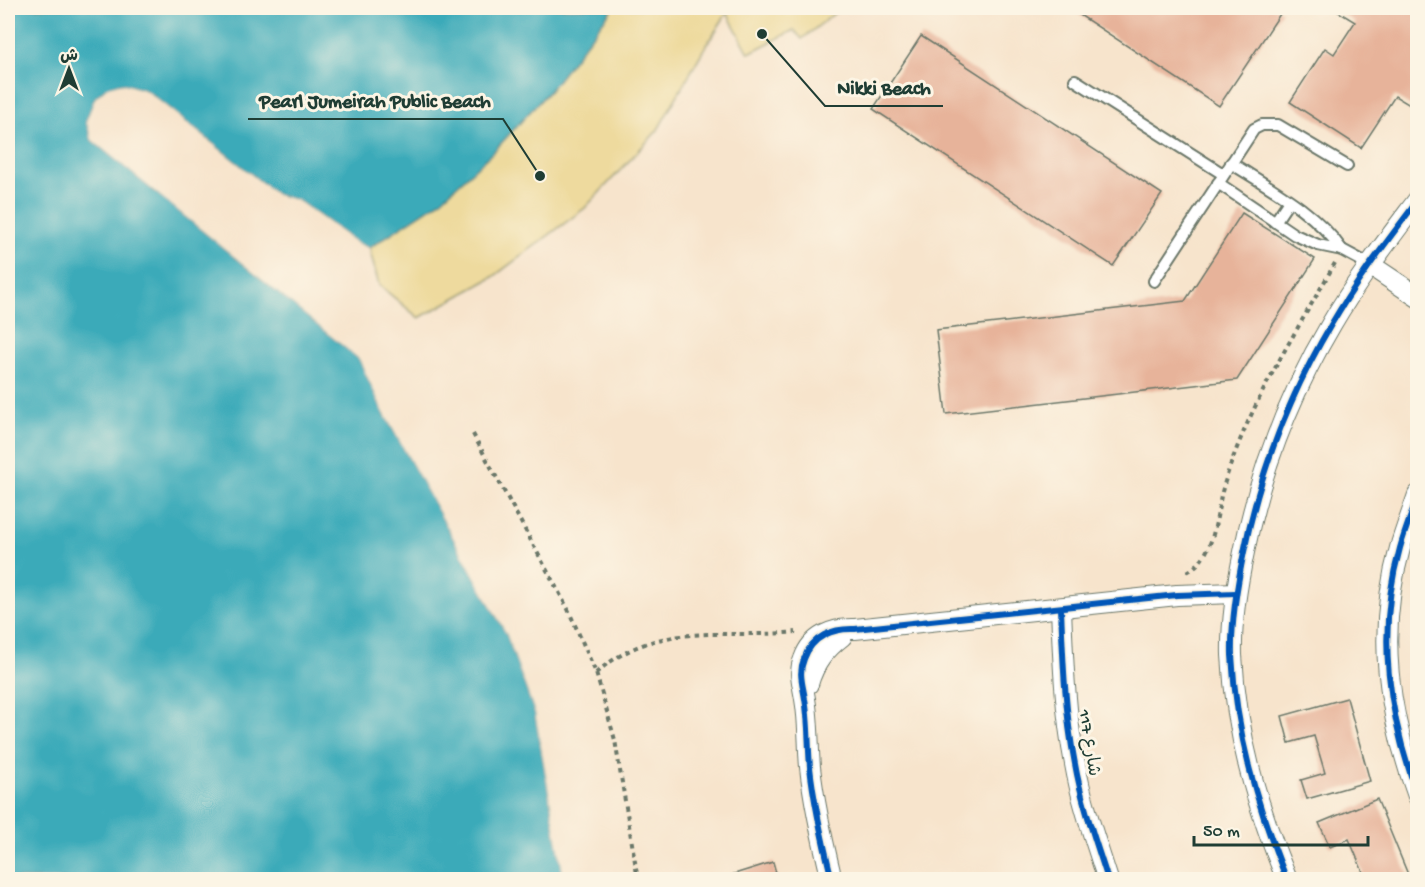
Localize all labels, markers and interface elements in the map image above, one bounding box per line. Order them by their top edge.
north arrow [39,39,99,99]
text: ش [60,48,78,67]
callout: Nikki Beach [825,68,943,106]
text: Nikki Beach [837,79,931,102]
callout: Pearl Jumeirah Public Beach [248,81,503,119]
text: Pearl Jumeirah Public Beach [258,92,491,115]
street label: شارع 117 [1072,707,1104,778]
scale bar [1194,809,1368,847]
text: 50 m [1203,822,1240,843]

